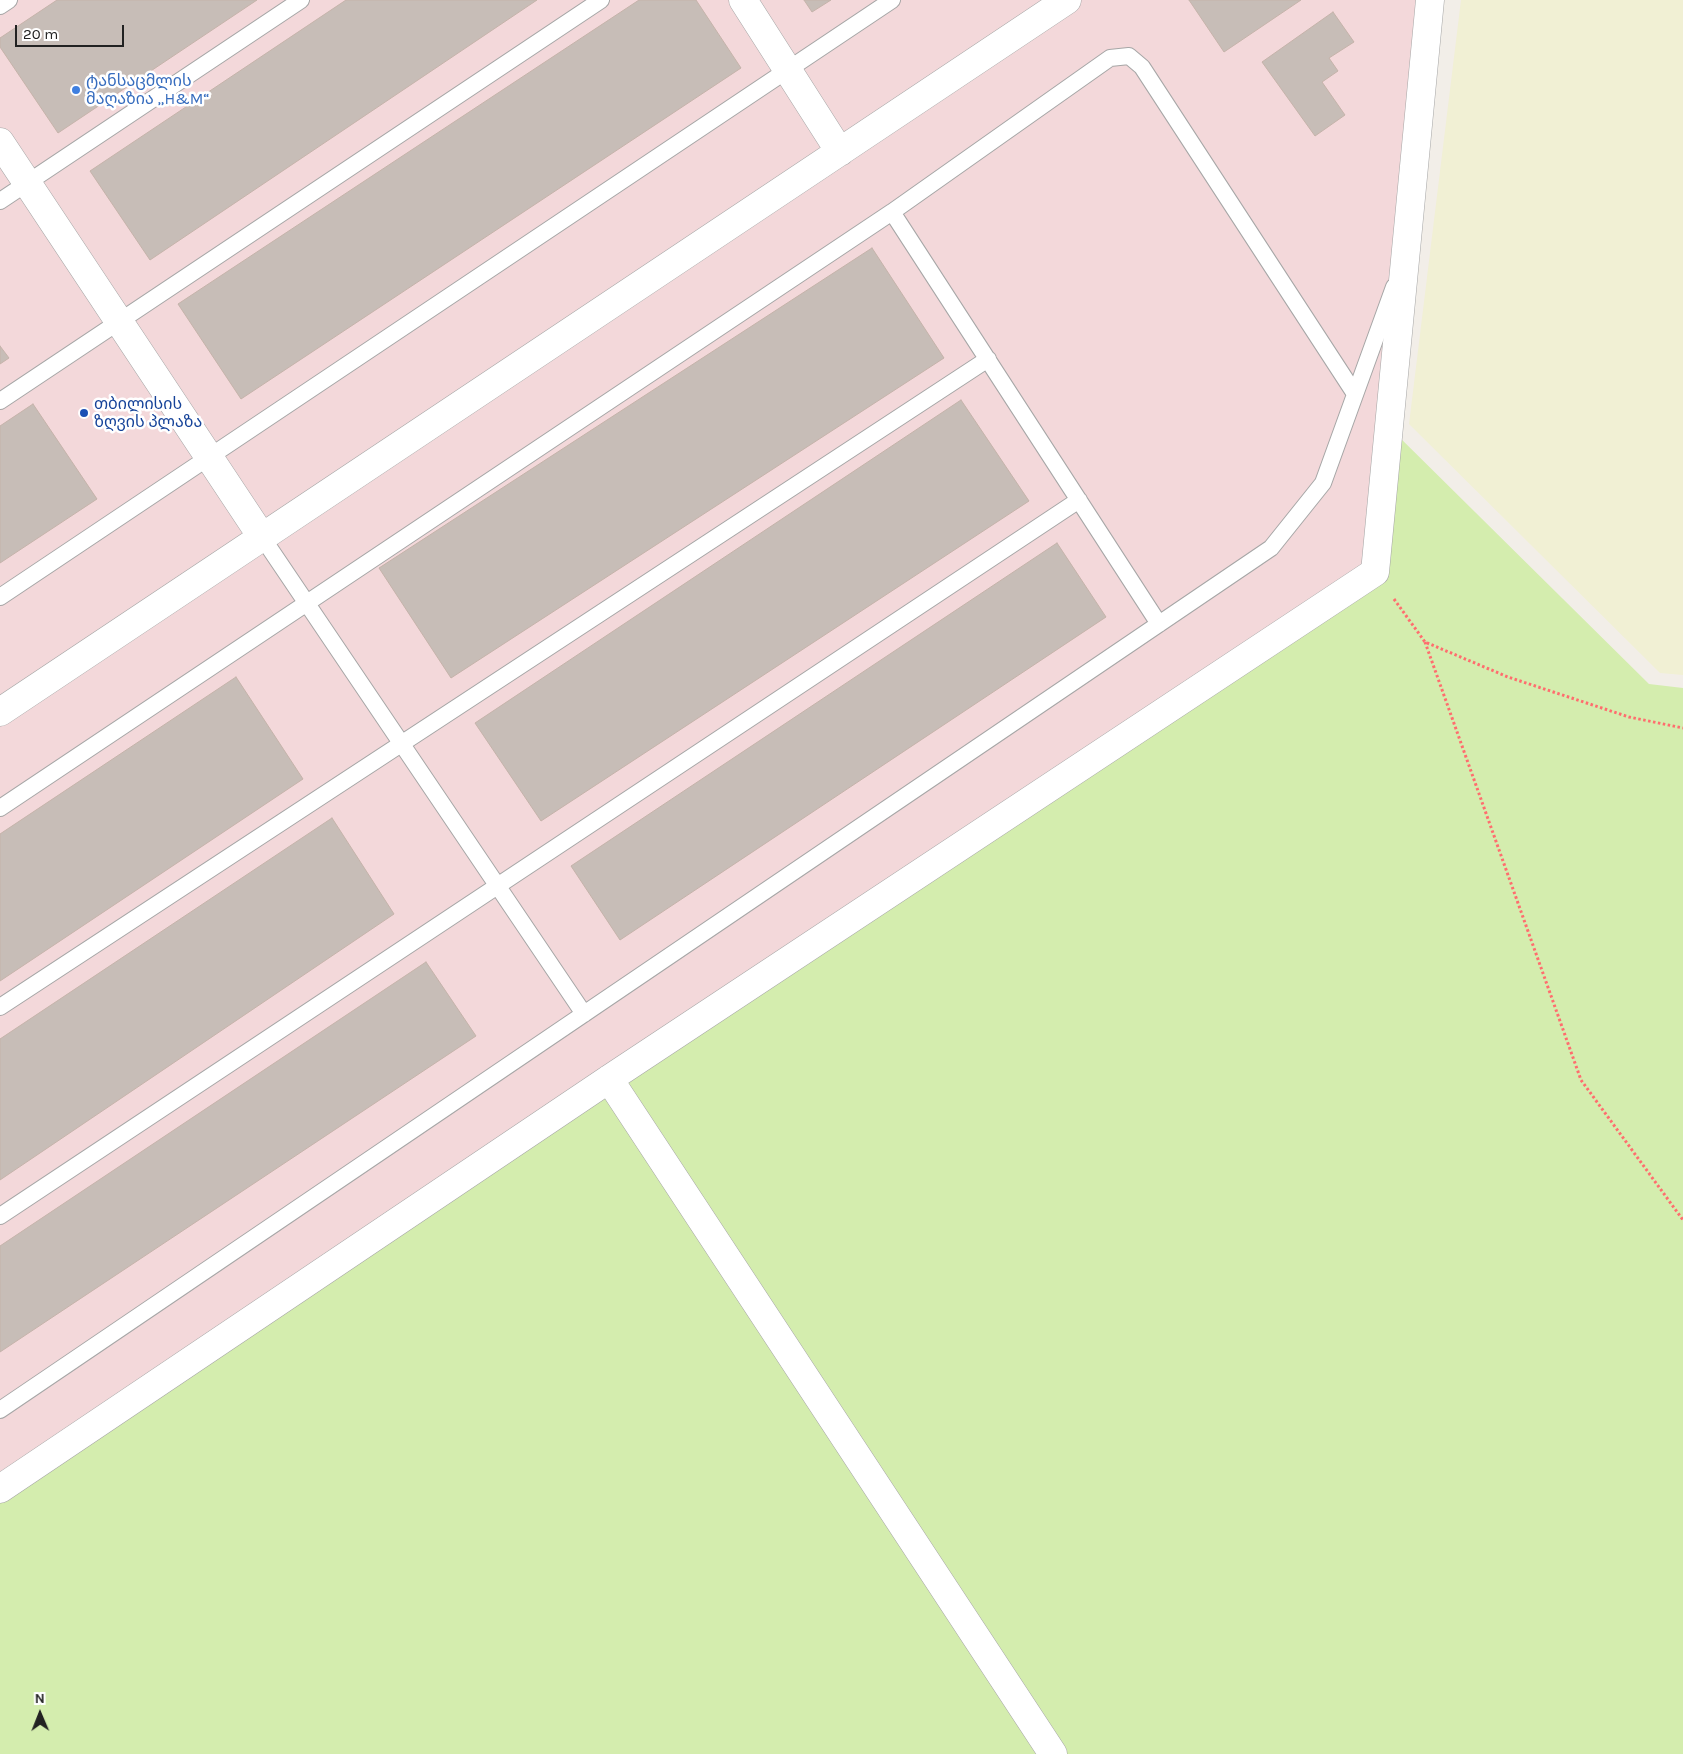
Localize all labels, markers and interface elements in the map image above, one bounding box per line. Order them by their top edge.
scale bar [18,15,126,47]
text: 20 m [23,25,58,43]
place label: ტანსაცმლის მაღაზია „H&M“ [86,71,210,109]
marker: ტანსაცმლის მაღაზია „H&M“ [70,84,82,96]
place label: თბილისის ზღვის პლაზა [94,394,202,432]
marker: თბილისის ზღვის პლაზა [78,407,90,419]
north arrow [15,1689,65,1739]
text: N [35,1690,45,1707]

